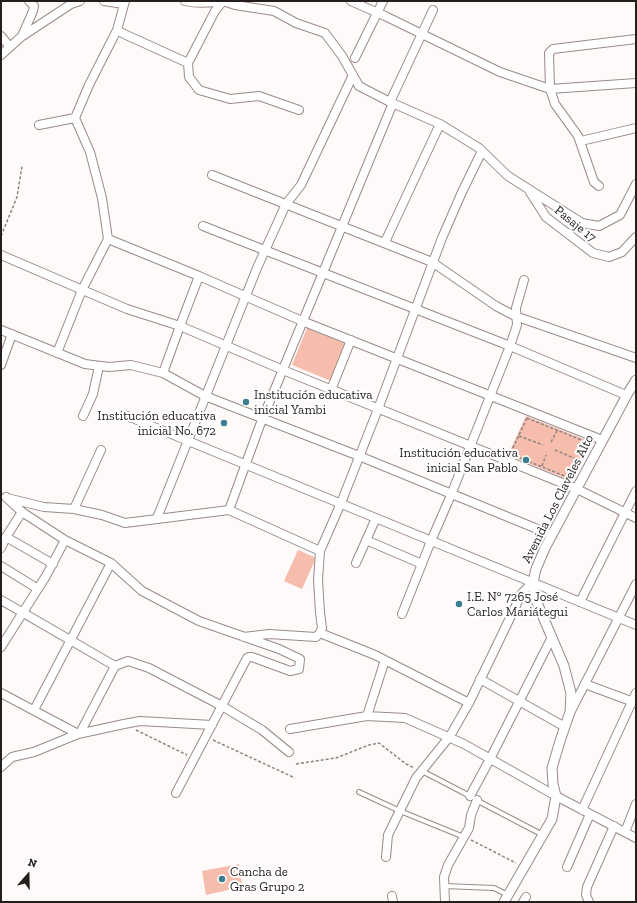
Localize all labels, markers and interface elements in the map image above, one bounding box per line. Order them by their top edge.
street label: Pasaje 17 [551,203,599,245]
place label: Institución educativa inicial Yambi [254,387,373,418]
marker: Institución educativa inicial Yambi [241,397,251,407]
place label: Institución educativa inicial No. 672 [97,408,216,439]
marker: Institución educativa inicial No. 672 [219,418,229,428]
street label: Avenida Los Claveles Alto [519,432,597,566]
place label: Institución educativa inicial San Pablo [399,445,518,476]
marker: Institución educativa inicial San Pablo [521,455,531,465]
place label: I.E. Nº 7265 José Carlos Mariátegui [467,589,568,620]
marker: I.E. Nº 7265 José Carlos Mariátegui [454,599,464,609]
north arrow [8,855,48,895]
text: N [26,856,38,871]
place label: Cancha de Gras Grupo 2 [230,864,305,895]
marker: Cancha de Gras Grupo 2 [217,874,227,884]

